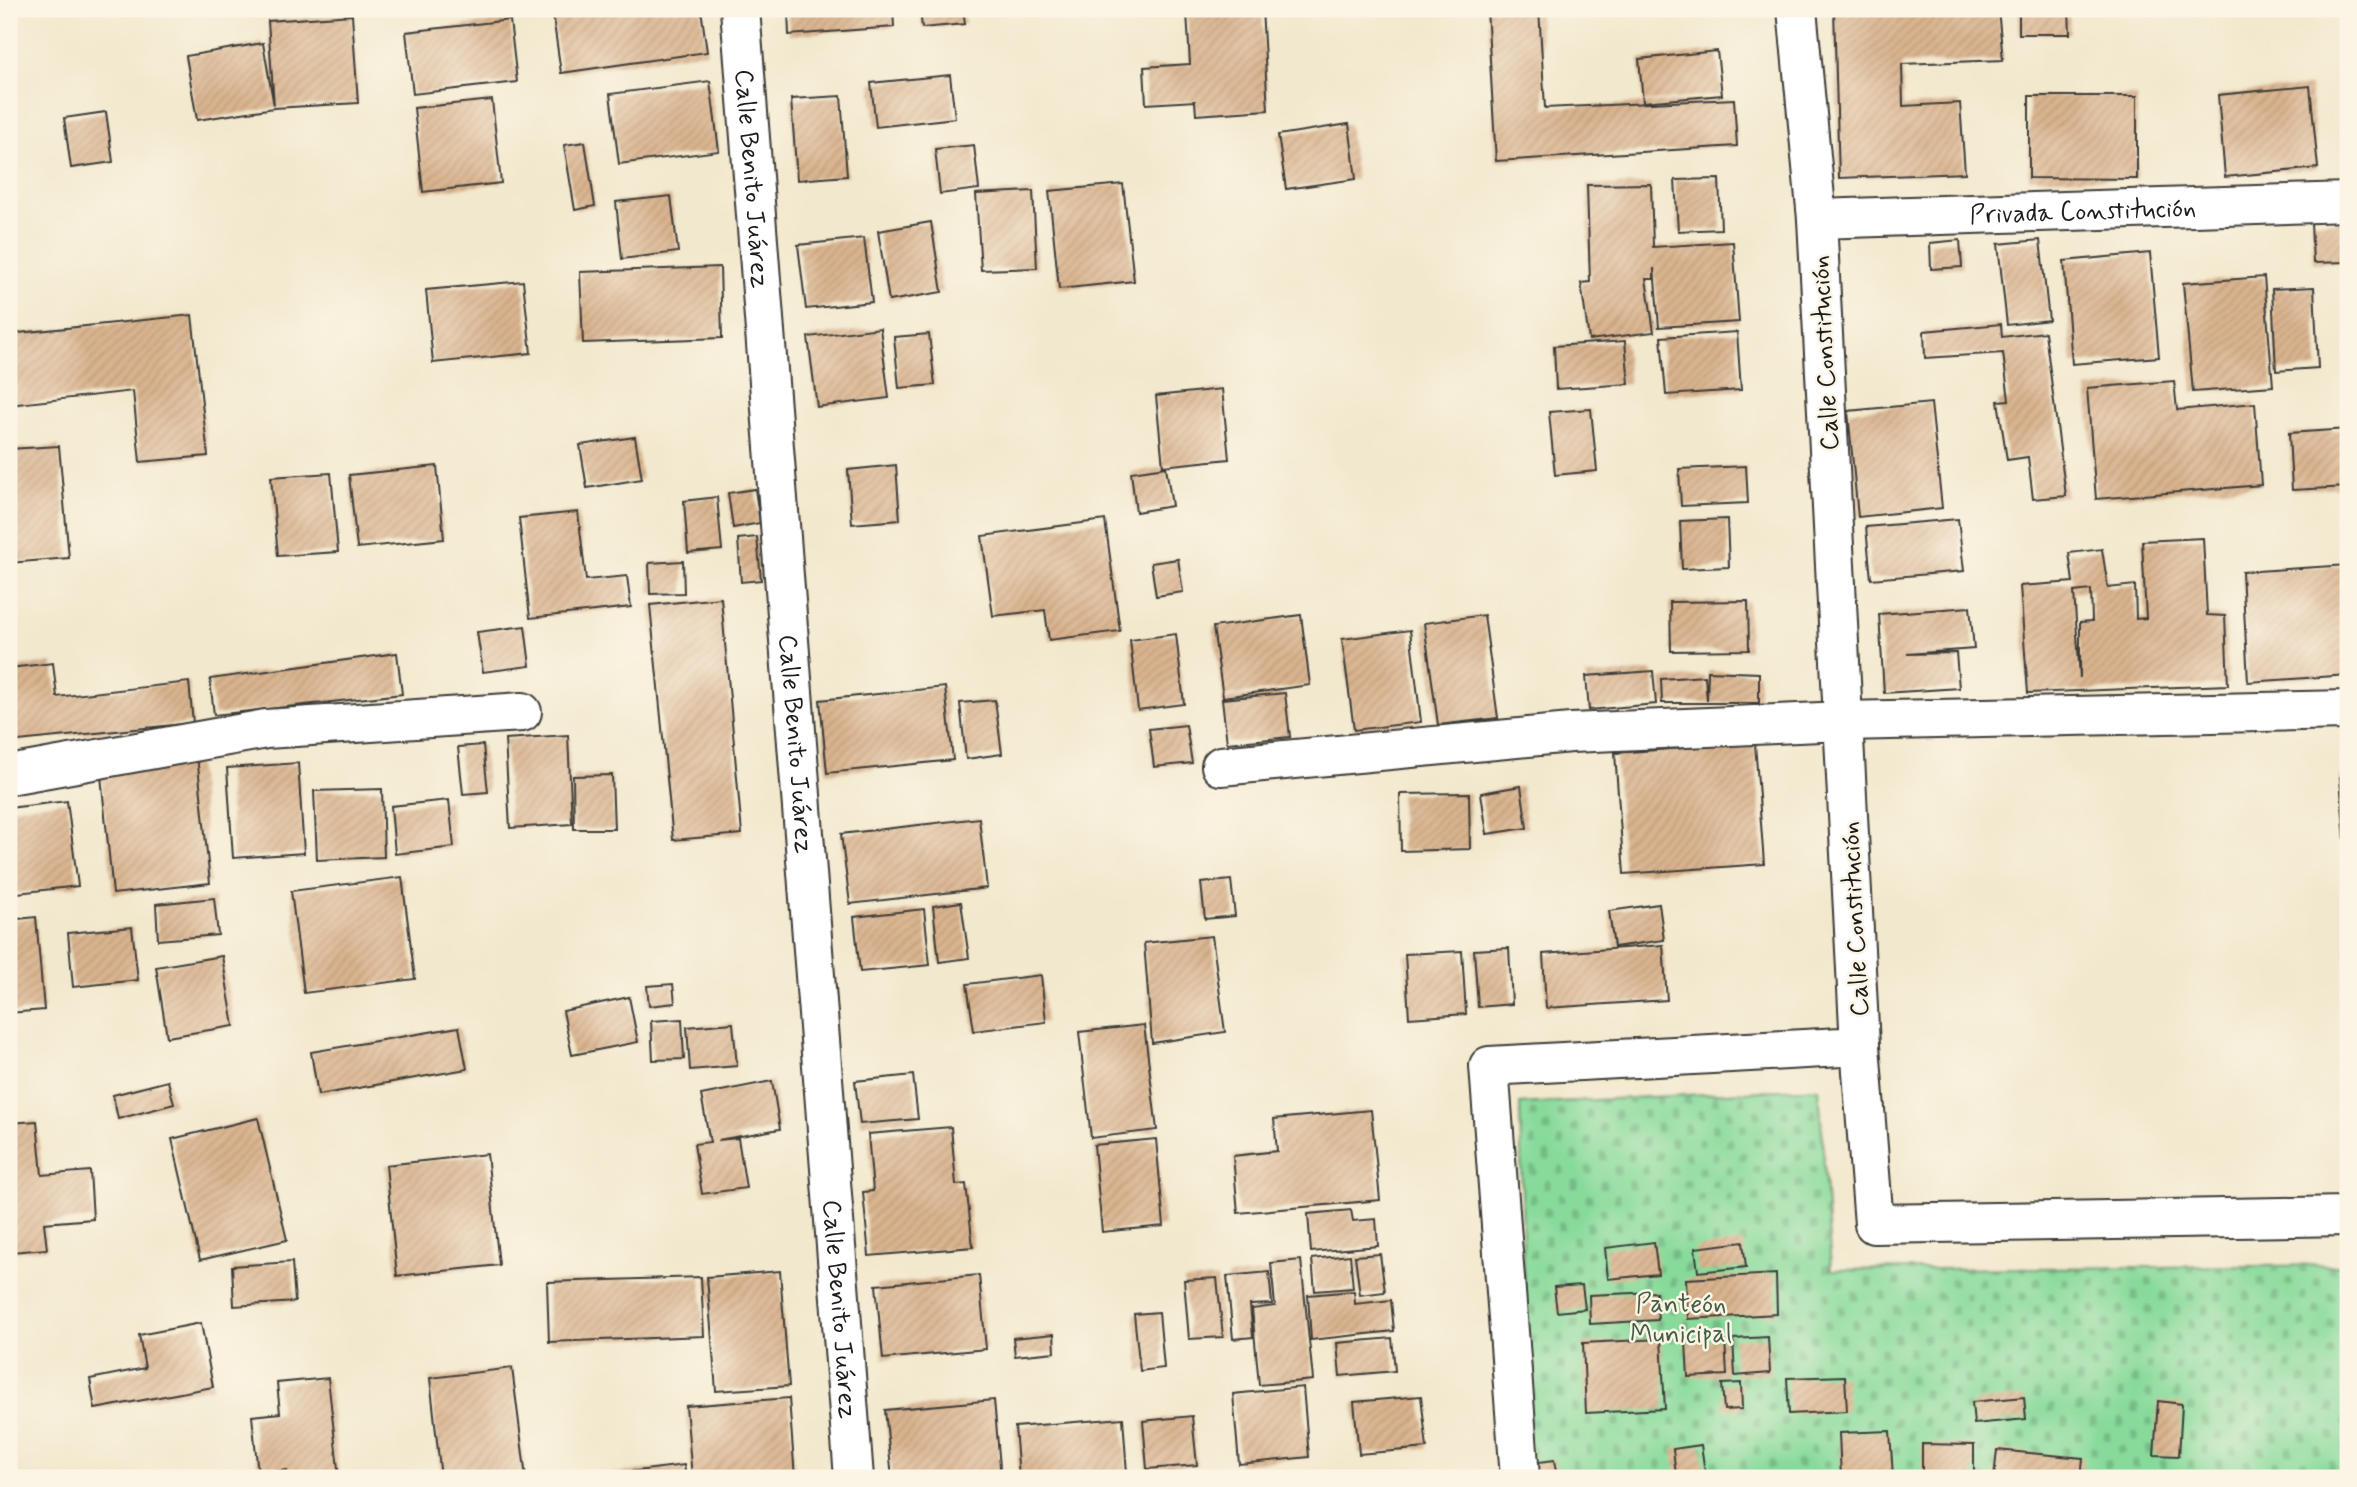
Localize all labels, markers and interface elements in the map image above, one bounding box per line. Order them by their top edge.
street label: Calle Benito Juárez [726,68,777,289]
street label: Privada Constitución [1969,192,2197,233]
street label: Calle Constitución [1804,254,1848,451]
street label: Calle Benito Juárez [770,633,820,855]
street label: Calle Constitución [1834,820,1878,1017]
street label: Calle Benito Juárez [813,1198,864,1420]
park label: Panteón Municipal [1630,1288,1732,1352]

